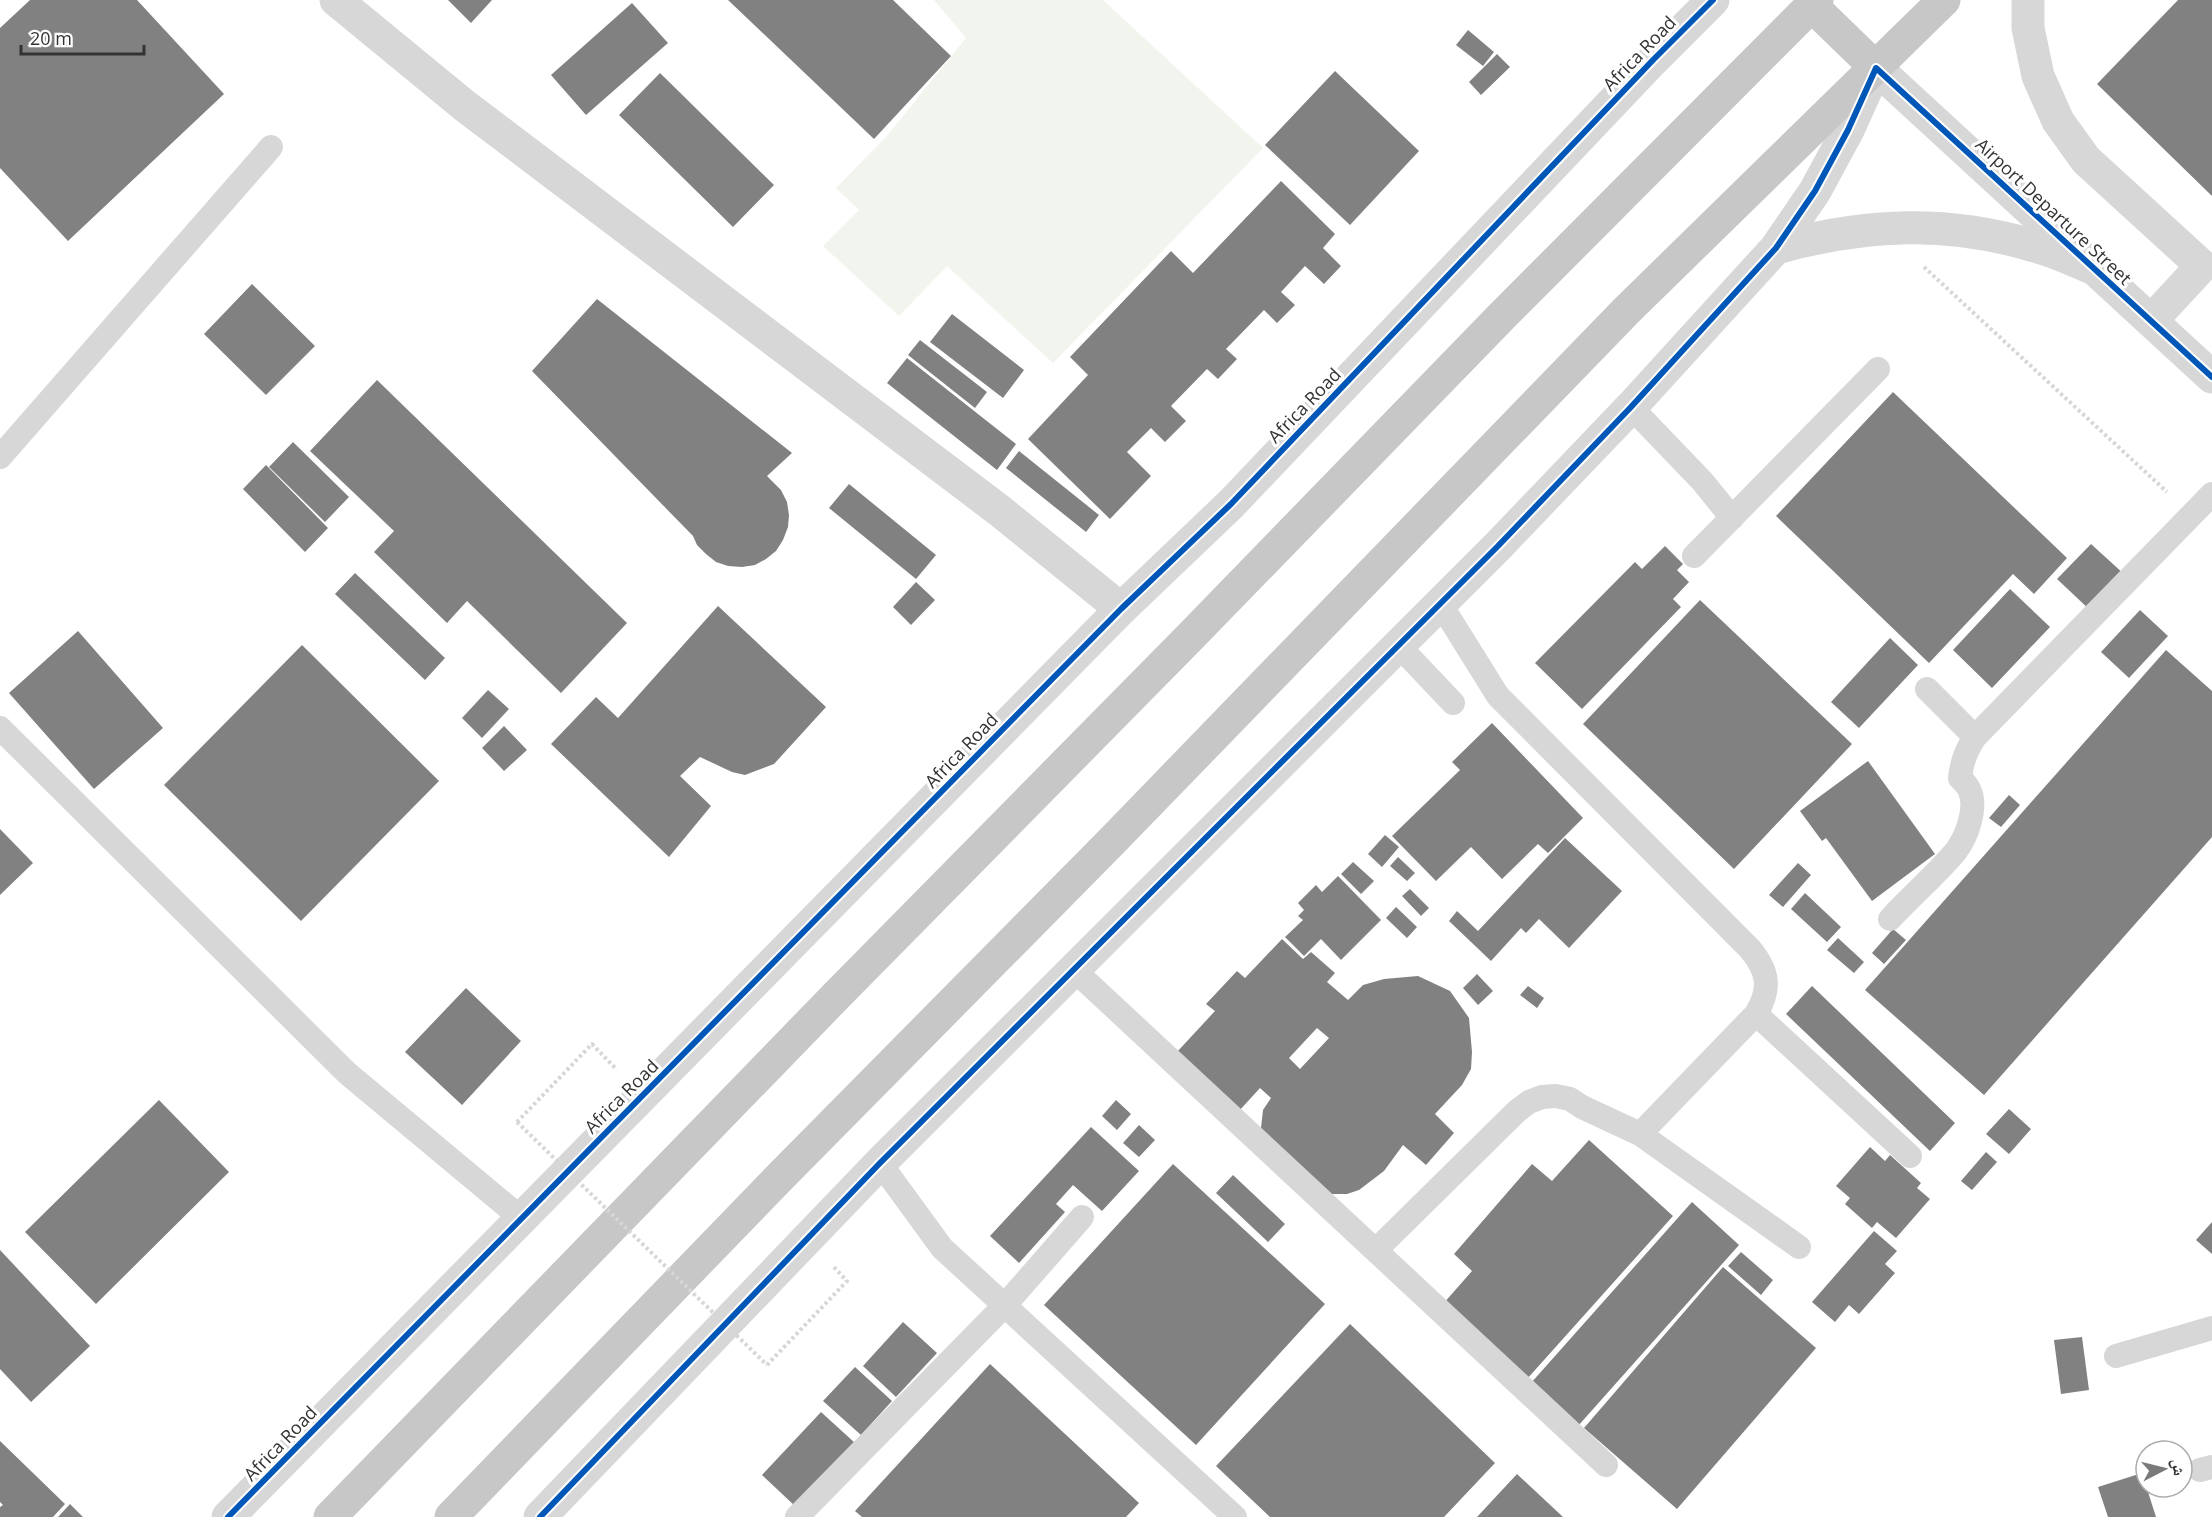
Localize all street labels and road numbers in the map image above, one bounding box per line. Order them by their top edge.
street label: Africa Road [1597,10,1681,96]
street label: Airport Departure Street [1971,132,2137,290]
street label: Africa Road [1262,362,1346,448]
street label: Africa Road [919,707,1003,793]
street label: Africa Road [579,1054,663,1138]
street label: Africa Road [238,1400,322,1486]

